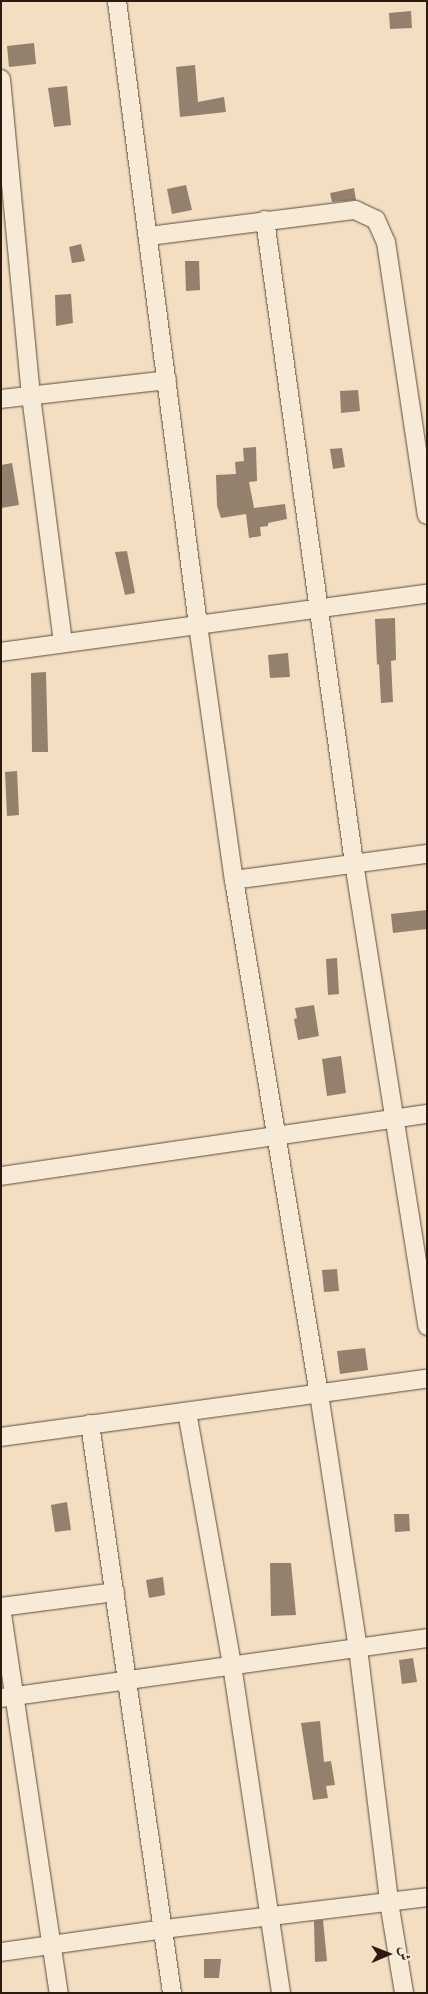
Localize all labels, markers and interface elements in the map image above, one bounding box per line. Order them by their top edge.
north arrow [363,1929,413,1979]
text: ش [394,1947,413,1961]

